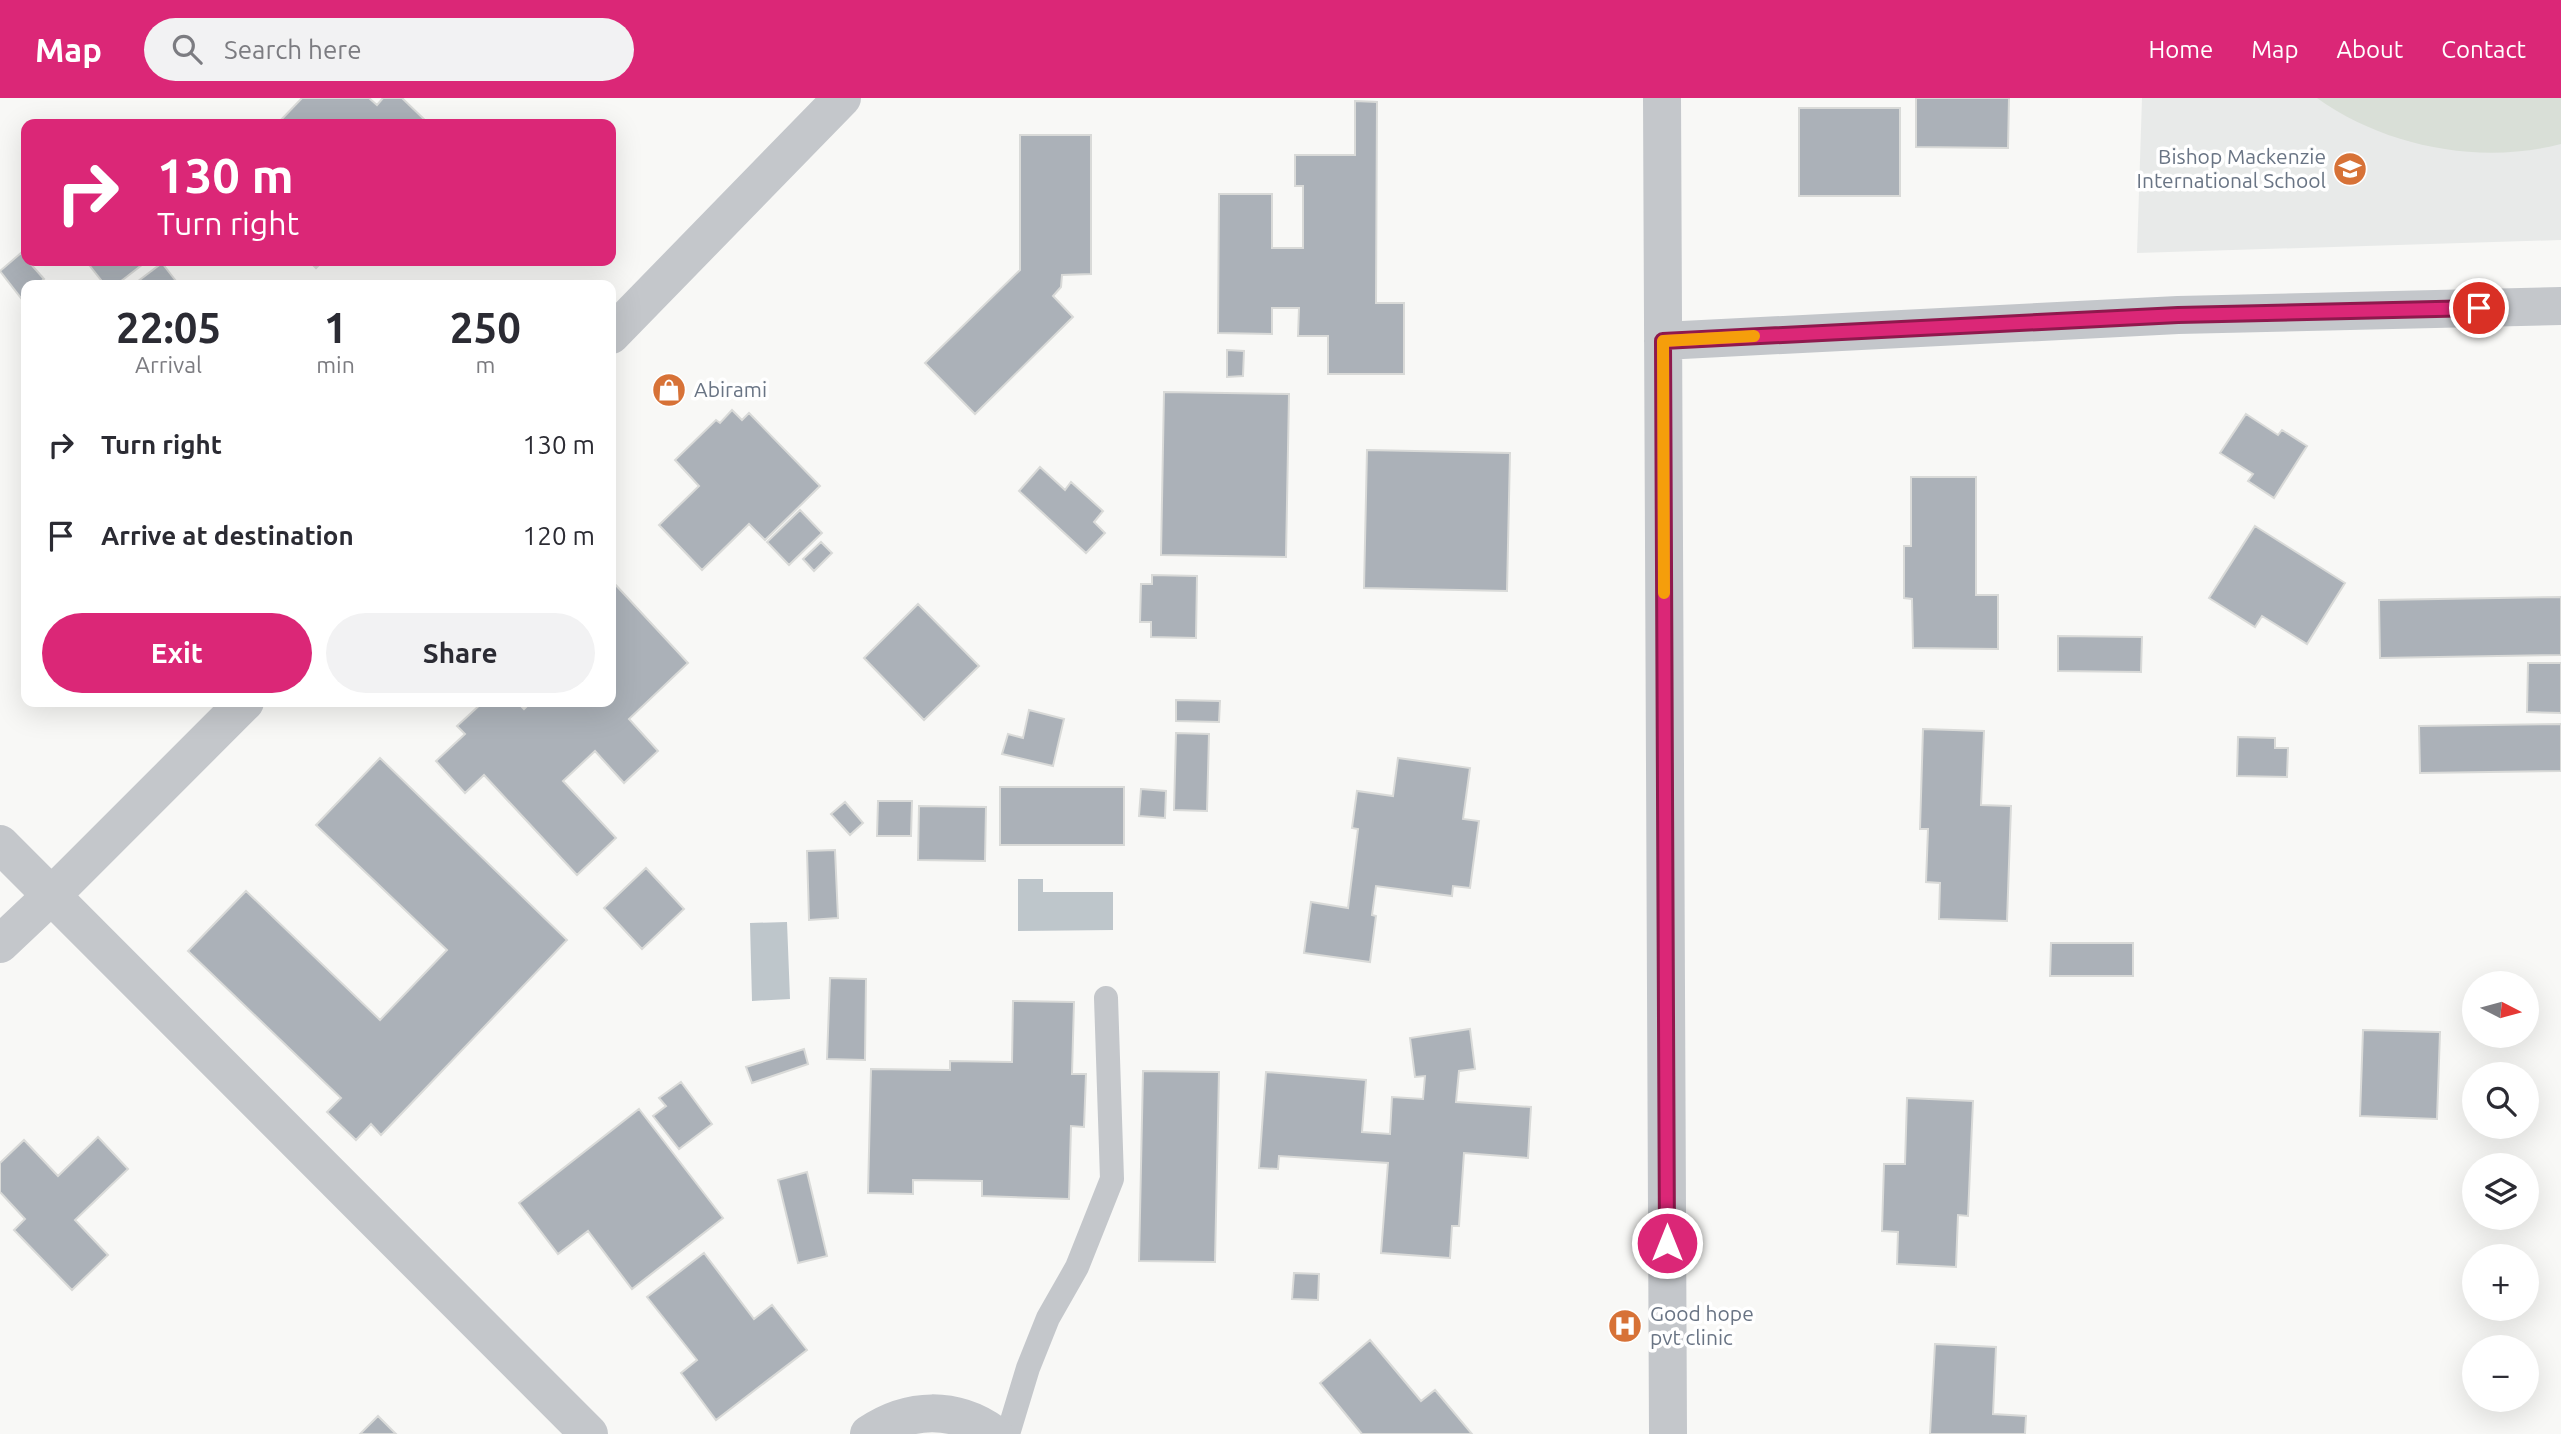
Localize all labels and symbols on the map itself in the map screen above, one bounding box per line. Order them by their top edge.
place label: Bishop Mackenzie International School [2137,144,2326,192]
school or university icon: Bishop Mackenzie International School [2331,150,2369,188]
pin [2449,278,2509,338]
shop icon: Abirami [650,371,688,409]
place label: Abirami [694,377,767,401]
north arrow [2462,971,2539,1048]
position arrow [1630,1206,1704,1280]
place label: Good hope pvt clinic [1650,1301,1754,1349]
hospital icon: Good hope pvt clinic [1606,1307,1644,1345]

